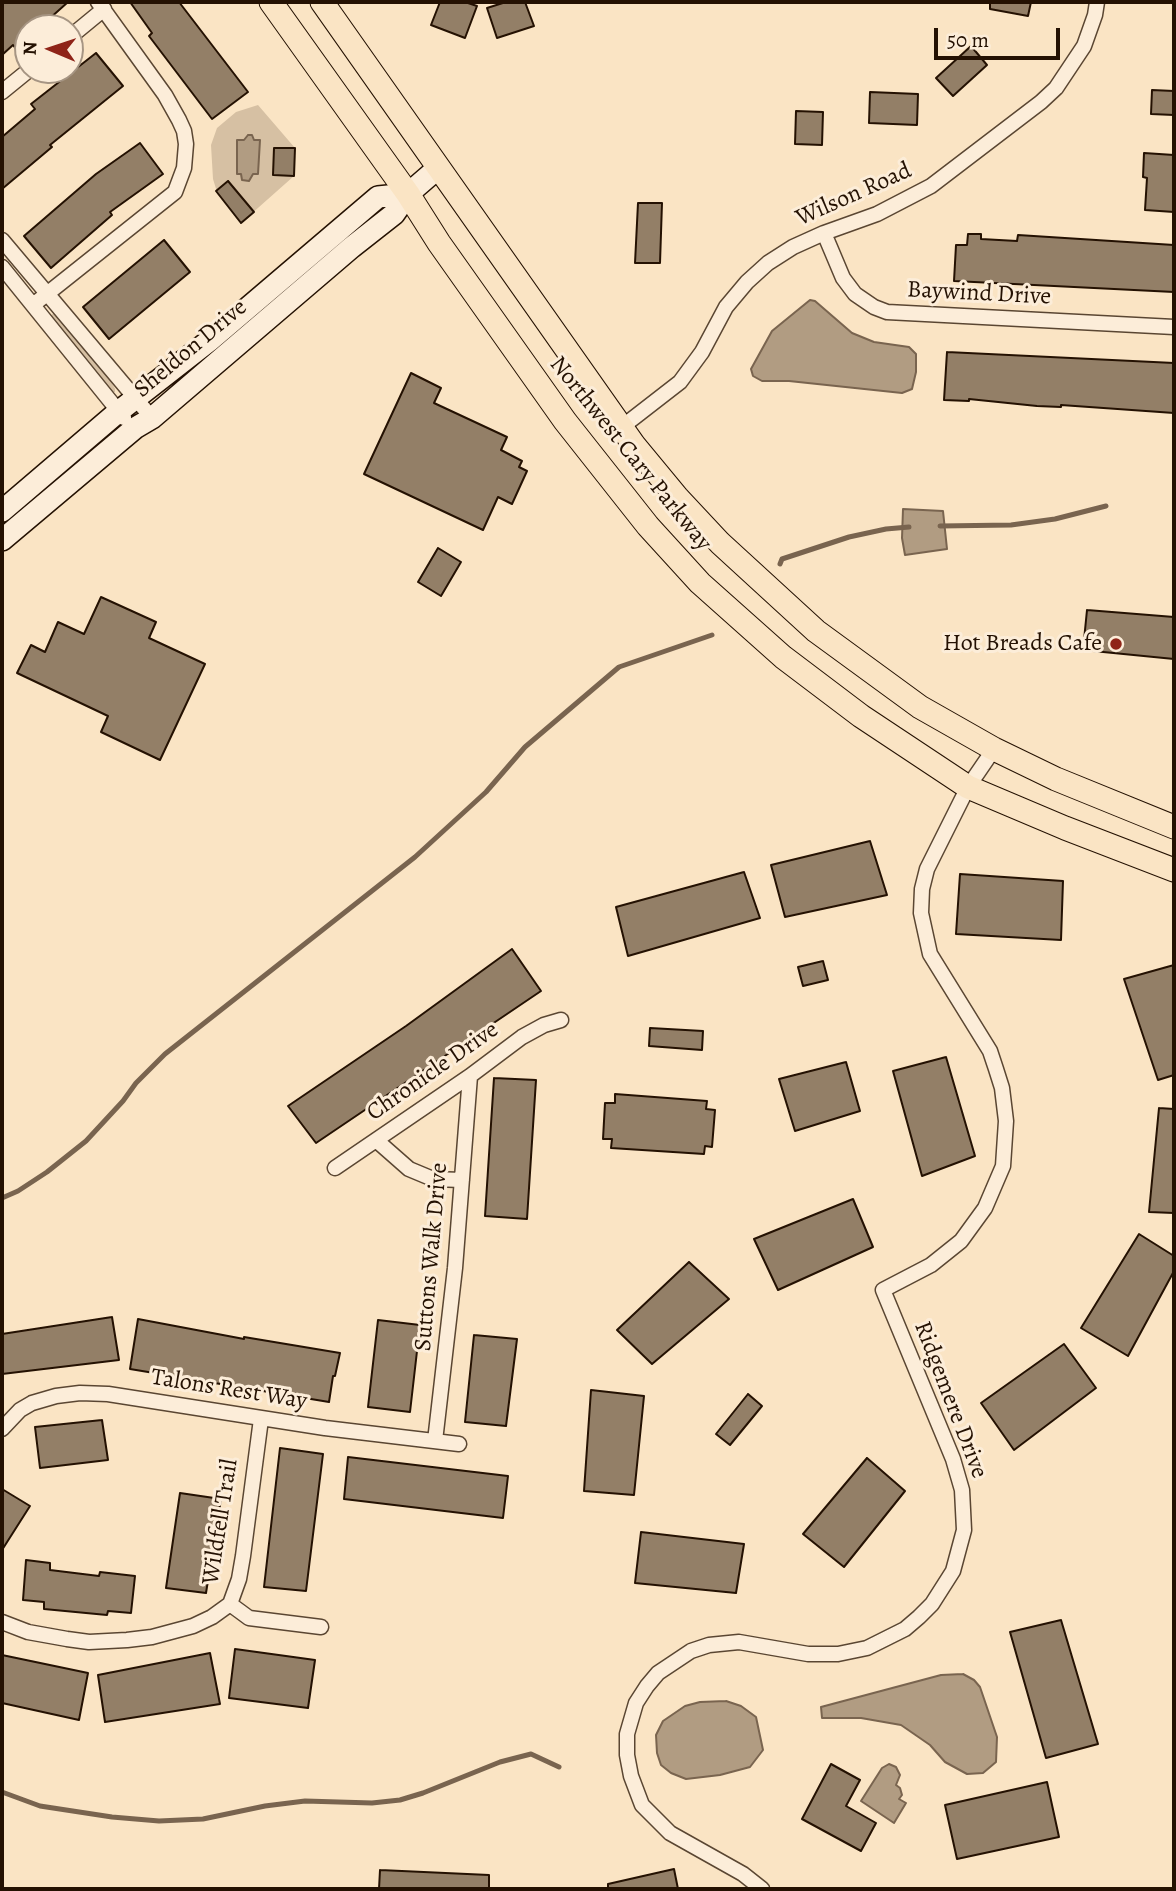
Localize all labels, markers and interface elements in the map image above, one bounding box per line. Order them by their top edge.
north arrow [14,14,84,84]
scale bar [938,14,1064,58]
text: 50 m [947,26,989,54]
text: N [17,41,43,56]
street label: Wilson Road [792,157,916,233]
street label: Baywind Drive [906,276,1052,312]
street label: Sheldon Drive [129,293,253,405]
street label: Northwest Cary Parkway [543,351,717,557]
place label: Hot Breads Cafe [943,630,1102,658]
marker: Hot Breads Cafe [1108,636,1124,652]
street label: Chronicle Drive [362,1016,504,1128]
street label: Suttons Walk Drive [409,1162,455,1352]
street label: Ridgemere Drive [907,1317,993,1483]
street label: Talons Rest Way [149,1363,309,1417]
street label: Wildfell Trail [197,1457,245,1587]

